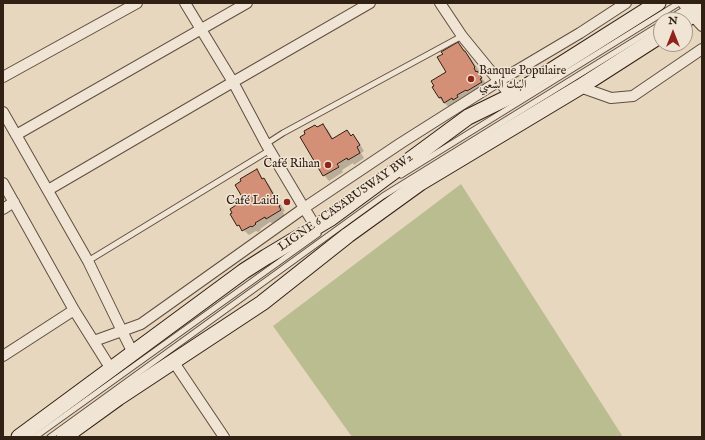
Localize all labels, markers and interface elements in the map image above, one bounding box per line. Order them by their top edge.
north arrow [653,12,693,52]
text: N [668,14,678,28]
place label: Banque Populaire البنك الشعبي [479,65,566,93]
marker: Banque Populaire البنك الشعبي [466,74,476,84]
street label: LIGNE 6 CASABUSWAY BW2 [276,151,416,255]
place label: Café Rihan [264,158,320,172]
marker: Café Rihan [323,160,333,170]
place label: Café Laidi [226,195,279,209]
marker: Café Laidi [282,197,292,207]

